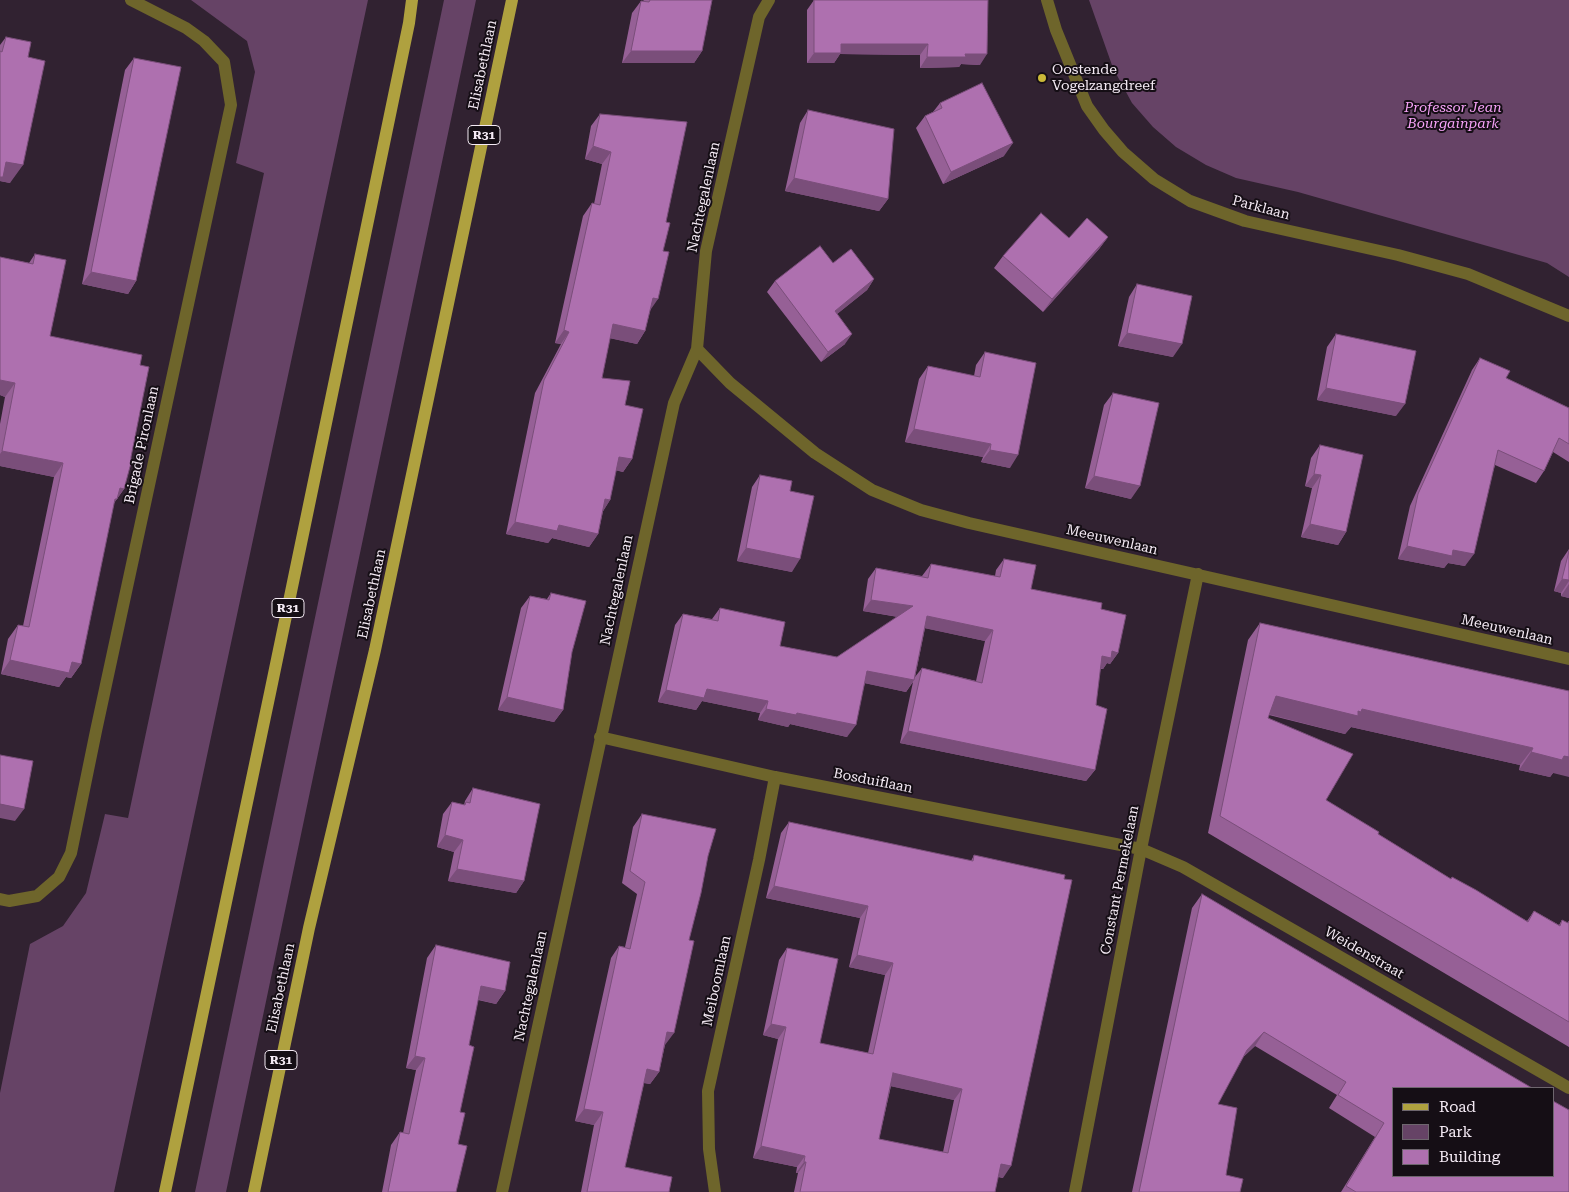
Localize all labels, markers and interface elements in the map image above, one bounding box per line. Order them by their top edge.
street label: Elisabethlaan [465,19,501,111]
place label: Oostende Vogelzangdreef [1052,62,1155,94]
marker: Oostende Vogelzangdreef [1036,72,1048,84]
park label: Professor Jean Bourgainpark [1404,100,1502,132]
road number: R31 [468,126,500,144]
street label: Nachtegalenlaan [684,140,724,254]
street label: Parklaan [1230,192,1292,224]
street label: Brigade Pironlaan [121,385,163,505]
street label: Meeuwenlaan [1065,521,1159,559]
street label: Nachtegalenlaan [597,533,637,647]
street label: Elisabethlaan [354,548,390,640]
road number: R31 [272,598,304,618]
street label: Meeuwenlaan [1460,611,1554,649]
street label: Bosduiflaan [832,765,914,797]
street label: Constant Permekelaan [1097,804,1143,956]
street label: Weidenstraat [1321,923,1407,983]
street label: Nachtegalenlaan [511,929,551,1043]
street label: Meiboomlaan [699,934,735,1028]
street label: Elisabethlaan [263,942,299,1034]
road number: R31 [265,1050,297,1070]
legend [1392,1087,1554,1177]
text: Road [1439,1098,1476,1116]
text: Park [1439,1123,1472,1141]
text: Building [1439,1148,1500,1166]

